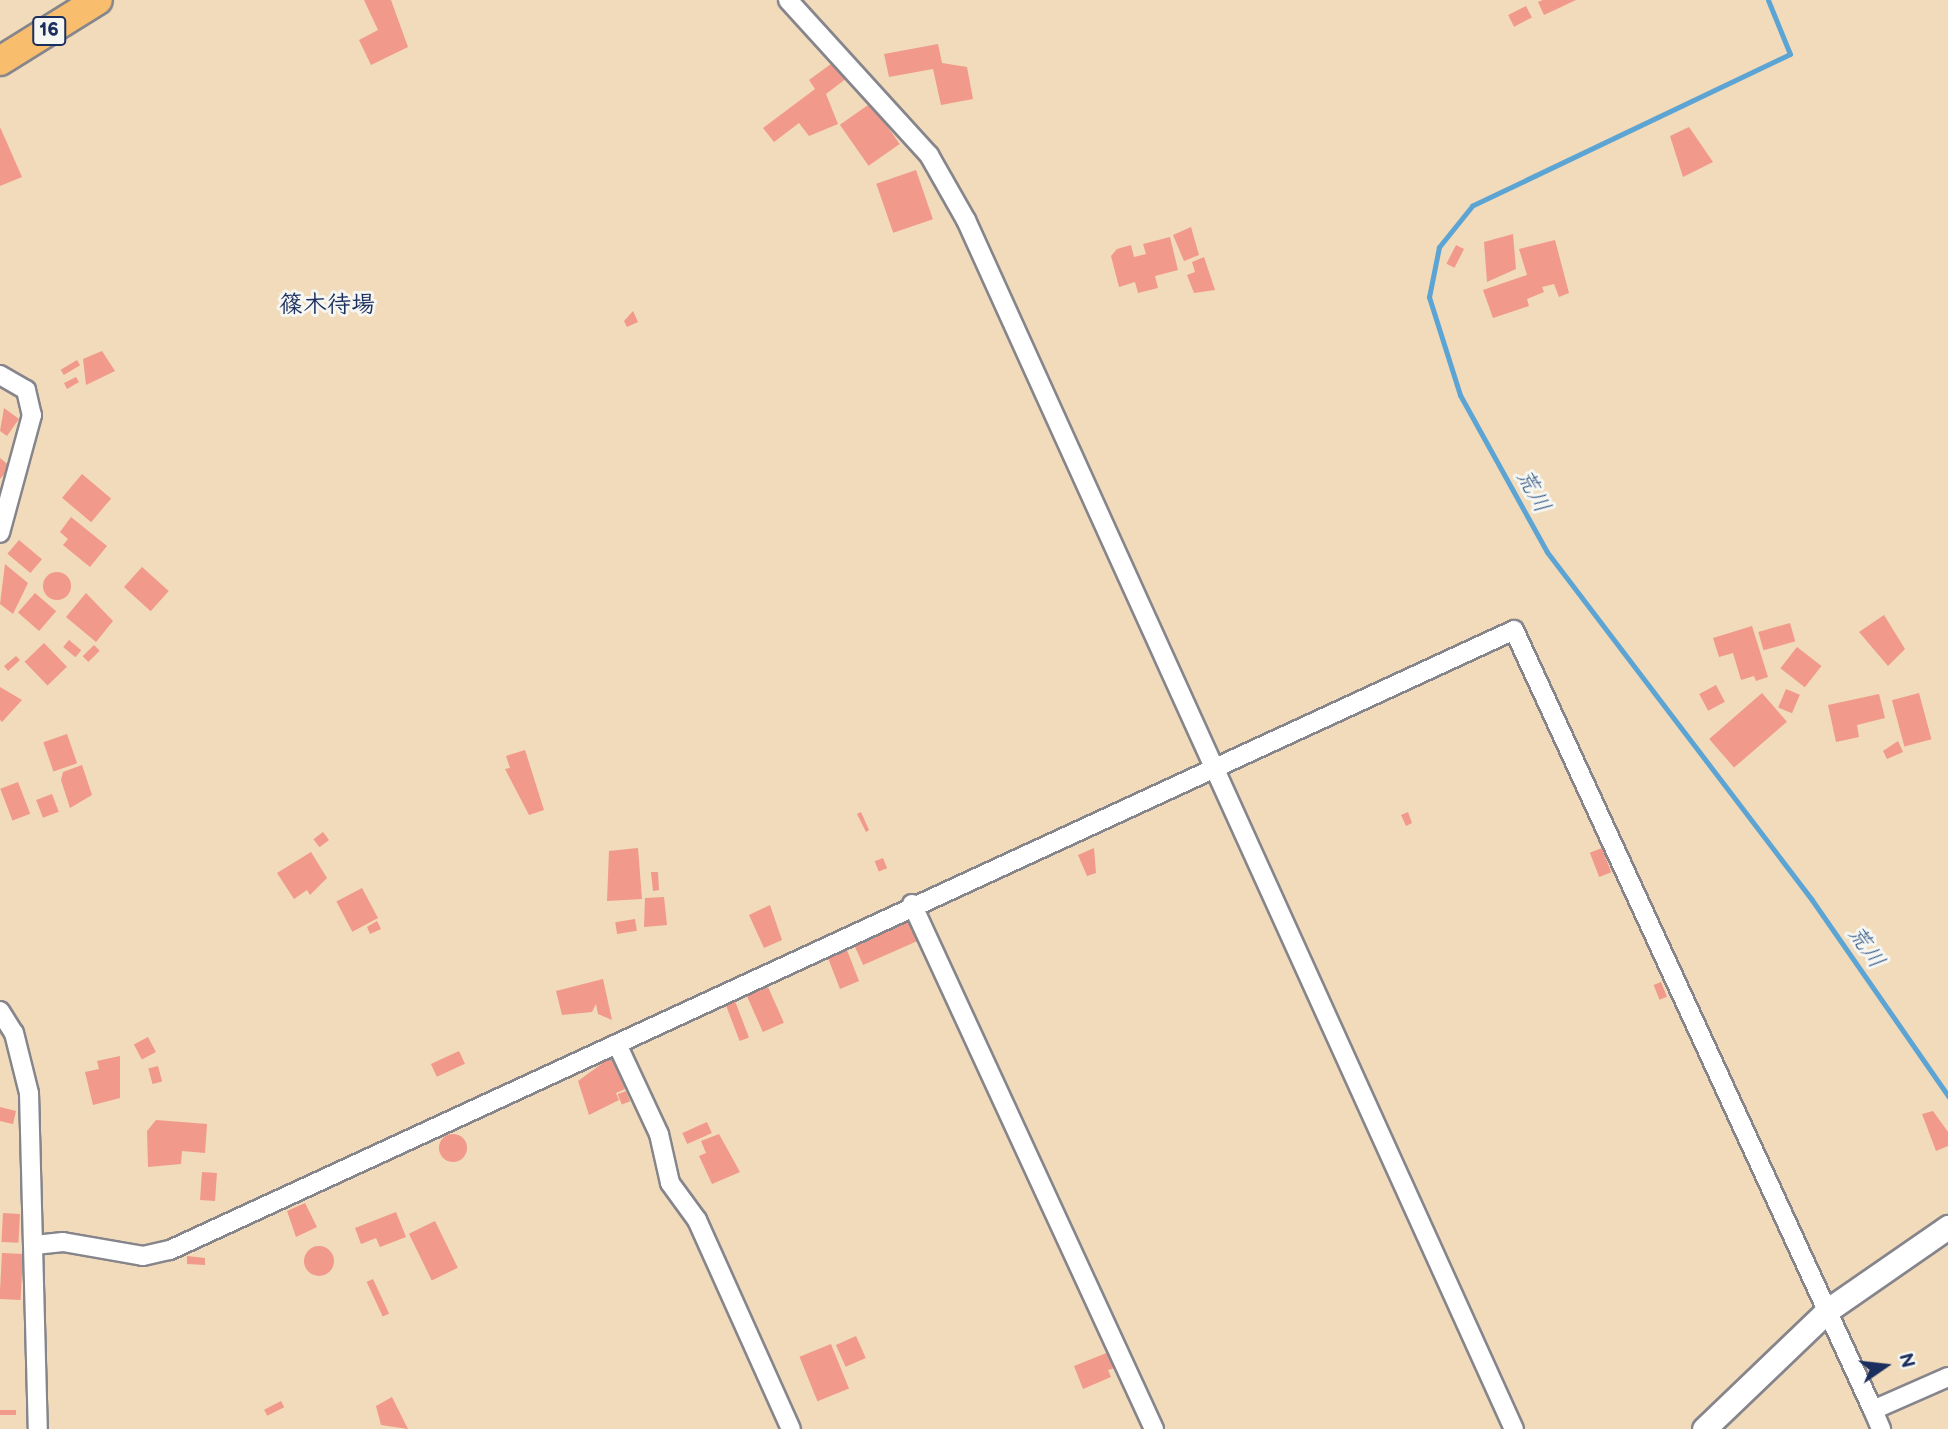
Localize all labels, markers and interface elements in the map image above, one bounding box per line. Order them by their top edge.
road number: 16 [32,16,66,46]
district label: 篠木待場 [279,291,375,319]
water label: 荒川 [1510,464,1556,518]
water label: 荒川 [1842,920,1890,974]
north arrow [1850,1331,1920,1401]
text: N [1893,1351,1919,1371]

